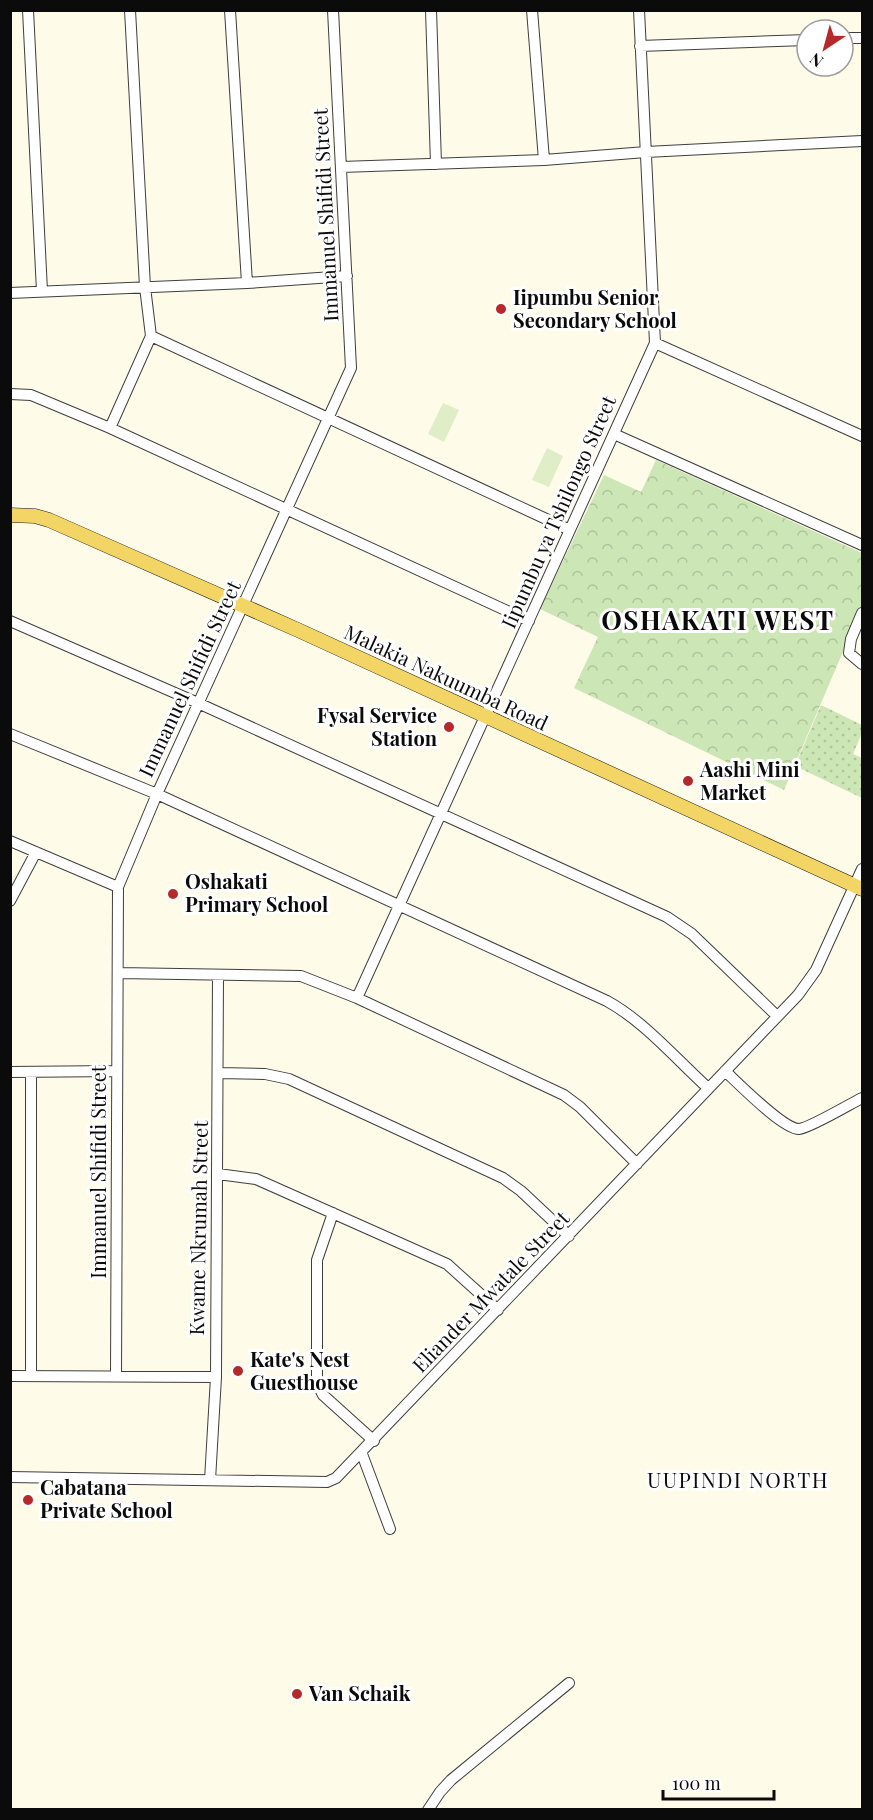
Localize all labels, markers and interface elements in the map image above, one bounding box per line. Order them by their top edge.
north arrow [795,18,855,78]
text: N [805,48,827,72]
street label: Immanuel Shifidi Street [305,107,344,322]
place label: Iipumbu Senior Secondary School [513,283,677,333]
marker: Iipumbu Senior Secondary School [494,302,508,316]
street label: Iipumbu ya Tshilongo Street [494,390,622,632]
street label: Immanuel Shifidi Street [131,575,246,781]
district label: OSHAKATI WEST [601,602,835,637]
street label: Malakia Nakuumba Road [340,618,553,736]
place label: Fysal Service Station [317,701,438,751]
marker: Fysal Service Station [442,720,456,734]
place label: Aashi Mini Market [699,755,799,805]
marker: Aashi Mini Market [681,774,695,788]
place label: Oshakati Primary School [185,867,328,917]
marker: Oshakati Primary School [166,887,180,901]
street label: Immanuel Shifidi Street [84,1064,111,1279]
street label: Kwame Nkrumah Street [182,1119,213,1336]
street label: Eliander Mwatale Street [406,1204,575,1378]
place label: Kate's Nest Guesthouse [250,1345,358,1395]
marker: Kate's Nest Guesthouse [231,1364,245,1378]
district label: UUPINDI NORTH [647,1465,829,1493]
place label: Cabatana Private School [40,1473,173,1523]
marker: Cabatana Private School [21,1493,35,1507]
place label: Van Schaik [308,1679,411,1706]
marker: Van Schaik [290,1687,304,1701]
scale bar [663,1763,774,1801]
text: 100 m [672,1771,721,1795]

